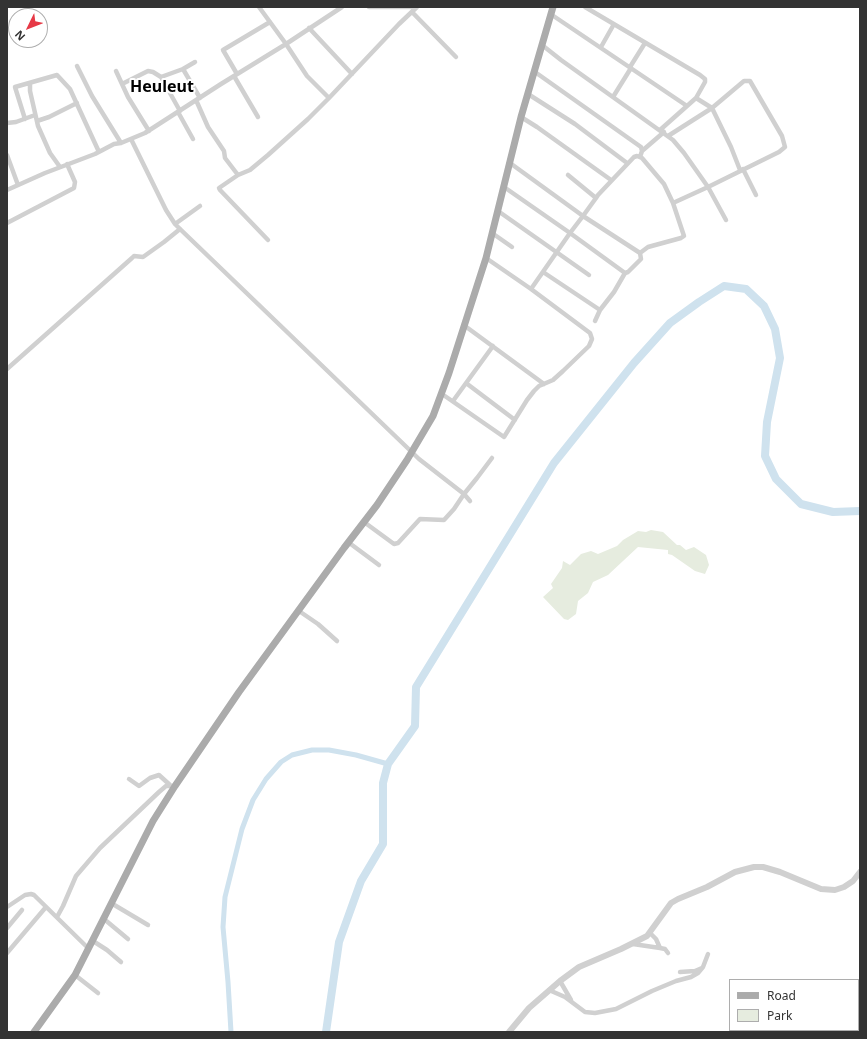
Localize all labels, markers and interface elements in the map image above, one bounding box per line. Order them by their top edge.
north arrow [8,8,48,48]
text: N [11,27,28,44]
district label: Heuleut [130,77,194,97]
legend [729,979,859,1031]
text: Road [767,987,796,1004]
text: Park [767,1007,792,1024]

